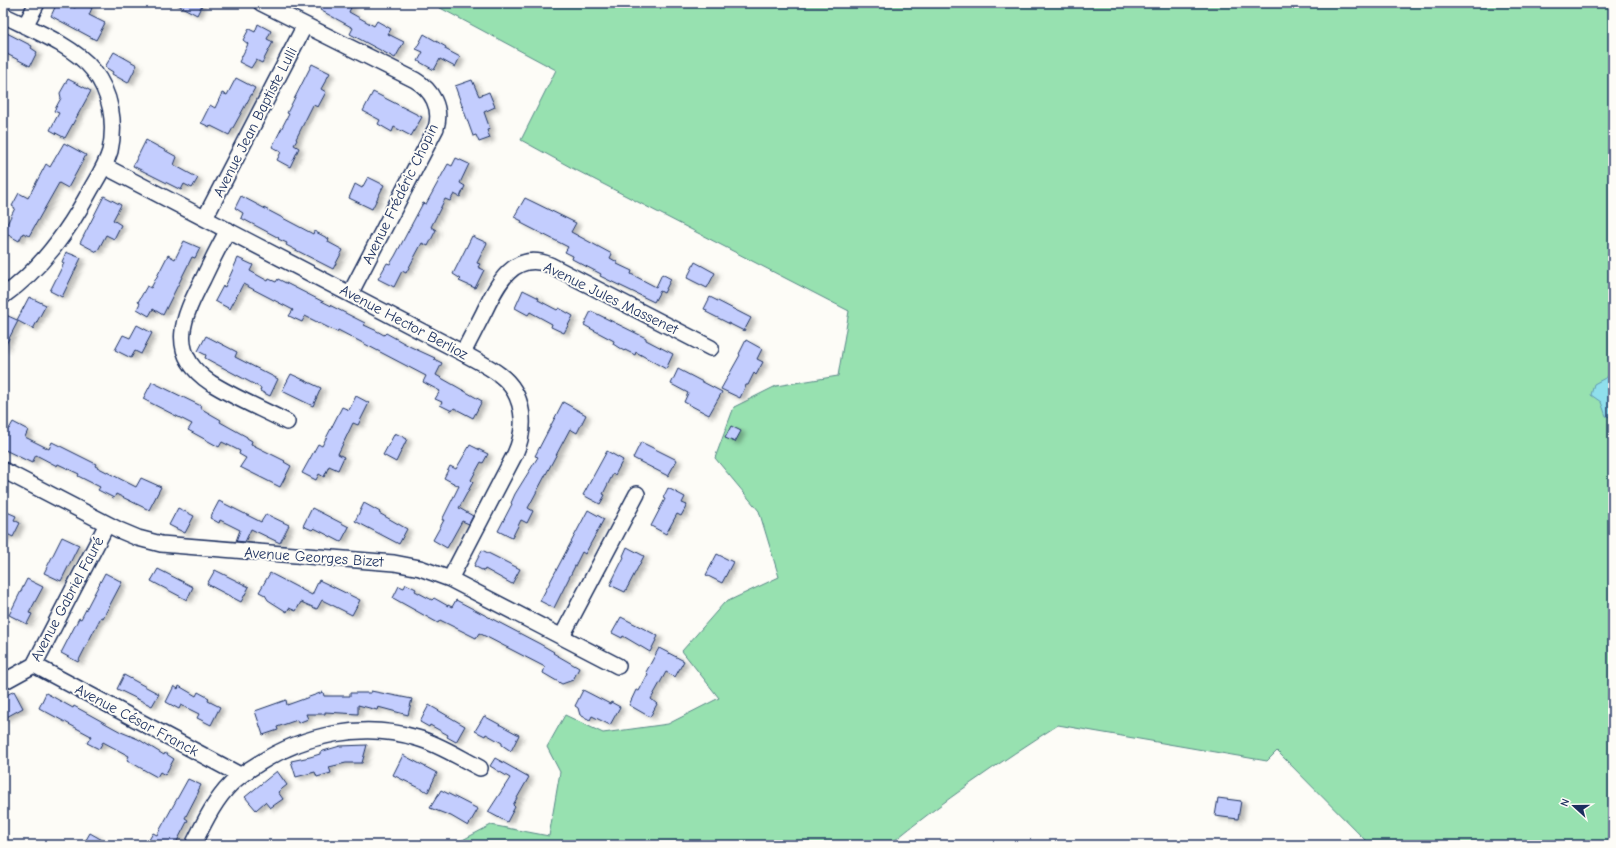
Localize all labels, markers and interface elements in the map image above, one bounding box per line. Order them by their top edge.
street label: Avenue Jean Baptiste Lulli [209,44,301,200]
street label: Avenue Frédéric Chopin [358,121,442,267]
street label: Avenue Jules Massenet [541,258,682,339]
street label: Avenue Hector Berlioz [337,281,472,364]
street label: Avenue Gabriel Fauré [27,533,108,664]
street label: Avenue Georges Bizet [244,543,385,571]
street label: Avenue César Franck [72,680,202,760]
north arrow [1554,786,1594,826]
text: N [1558,797,1572,808]

